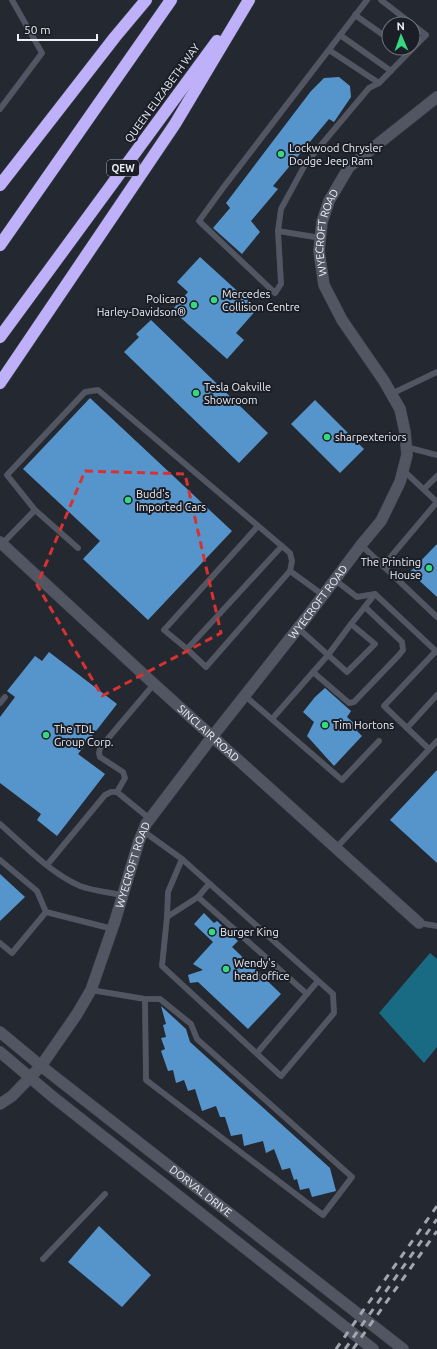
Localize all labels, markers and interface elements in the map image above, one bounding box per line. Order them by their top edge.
scale bar [18,16,97,42]
north arrow [381,16,421,56]
text: N [396,20,405,32]
text: 50 m [24,23,51,36]
street label: QUEEN ELIZABETH WAY [122,41,202,145]
place label: Lockwood Chrysler Dodge Jeep Ram [289,142,384,167]
marker: Lockwood Chrysler Dodge Jeep Ram [276,149,286,159]
road number: QEW [107,160,139,176]
street label: WYECROFT ROAD [313,187,341,277]
place label: Mercedes Collision Centre [222,288,300,313]
place label: Policaro Harley-Davidson® [97,293,186,318]
marker: Mercedes Collision Centre [209,295,219,305]
marker: Policaro Harley-Davidson® [189,300,199,310]
place label: Tesla Oakville Showroom [204,381,271,406]
marker: Tesla Oakville Showroom [191,388,201,398]
place label: sharpexteriors [335,431,407,443]
marker: sharpexteriors [322,432,332,442]
place label: Budd's Imported Cars [136,488,206,513]
marker: Budd's Imported Cars [123,495,133,505]
place label: The Printing House [361,556,421,581]
street label: WYECROFT ROAD [286,562,350,641]
marker: The Printing House [424,563,434,573]
street label: SINCLAIR ROAD [175,702,242,764]
place label: Tim Hortons [333,719,394,731]
marker: Tim Hortons [320,720,330,730]
place label: The TDL Group Corp. [54,723,114,748]
marker: The TDL Group Corp. [41,730,51,740]
street label: WYECROFT ROAD [113,820,152,909]
place label: Burger King [220,926,279,938]
marker: Burger King [207,927,217,937]
place label: Wendy's head office [234,957,290,982]
marker: Wendy's head office [221,964,231,974]
street label: DORVAL DRIVE [167,1163,234,1219]

